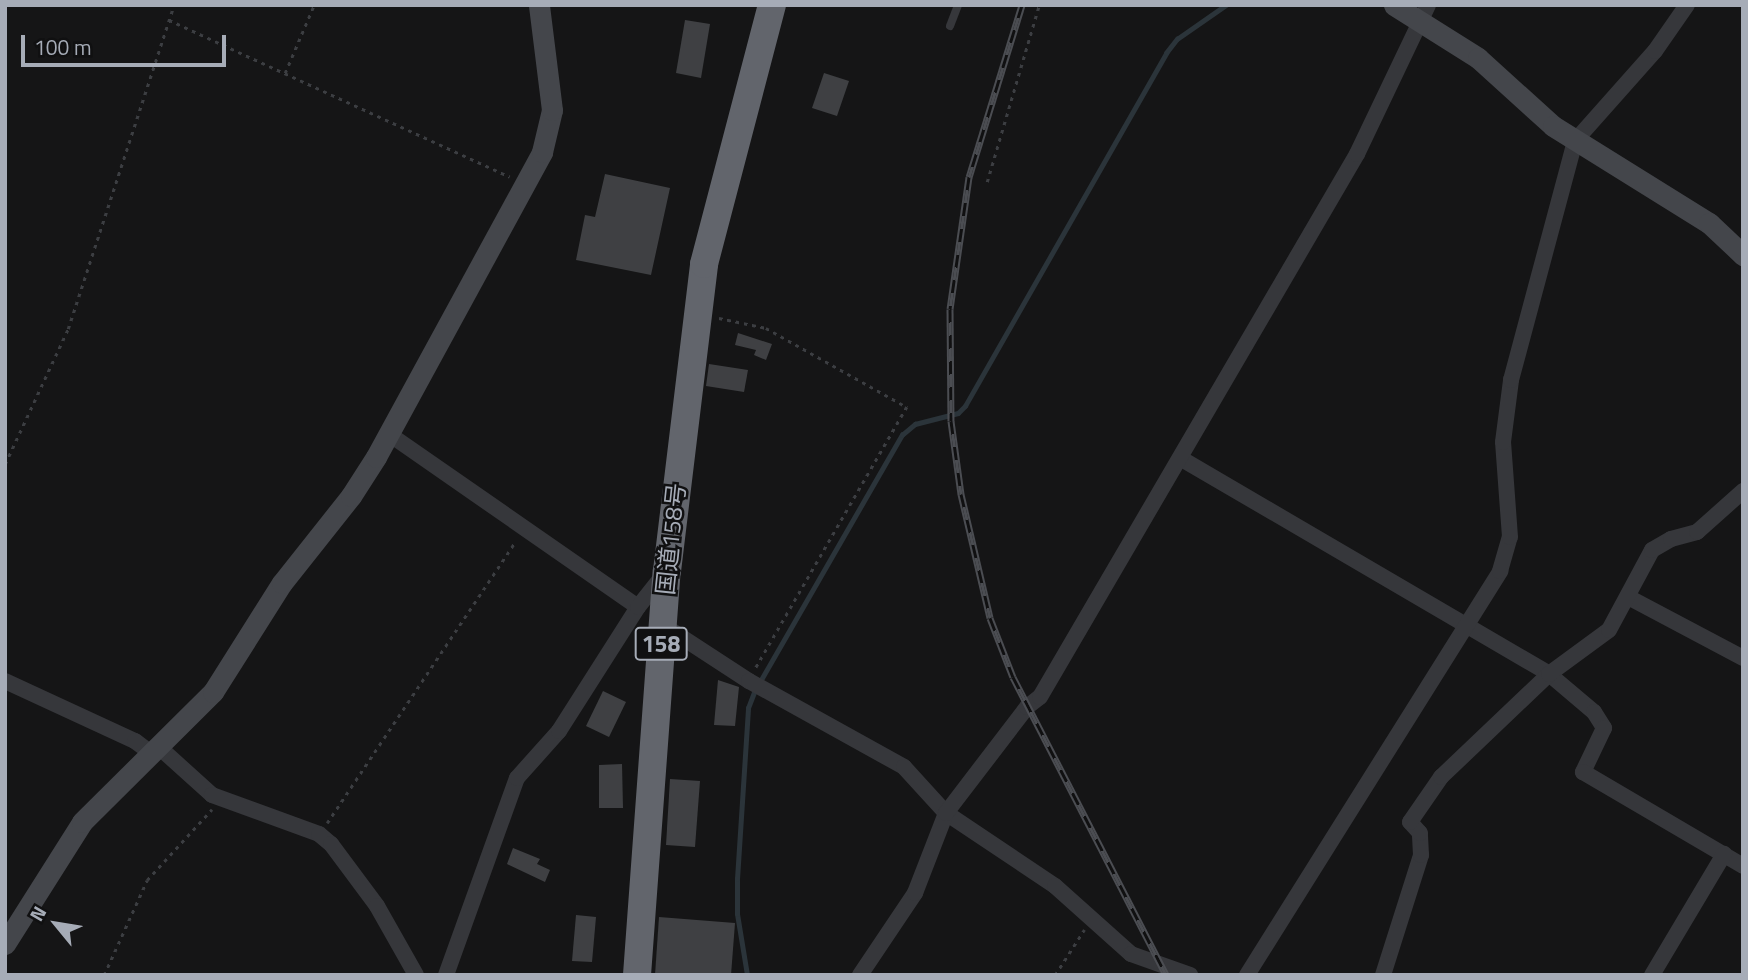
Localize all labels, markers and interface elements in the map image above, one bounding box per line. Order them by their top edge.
scale bar [24,21,229,65]
text: 100 m [34,31,91,63]
street label: 国道158号 [651,482,691,596]
road number: 158 [633,624,689,664]
north arrow [21,889,91,959]
text: N [22,900,53,926]

